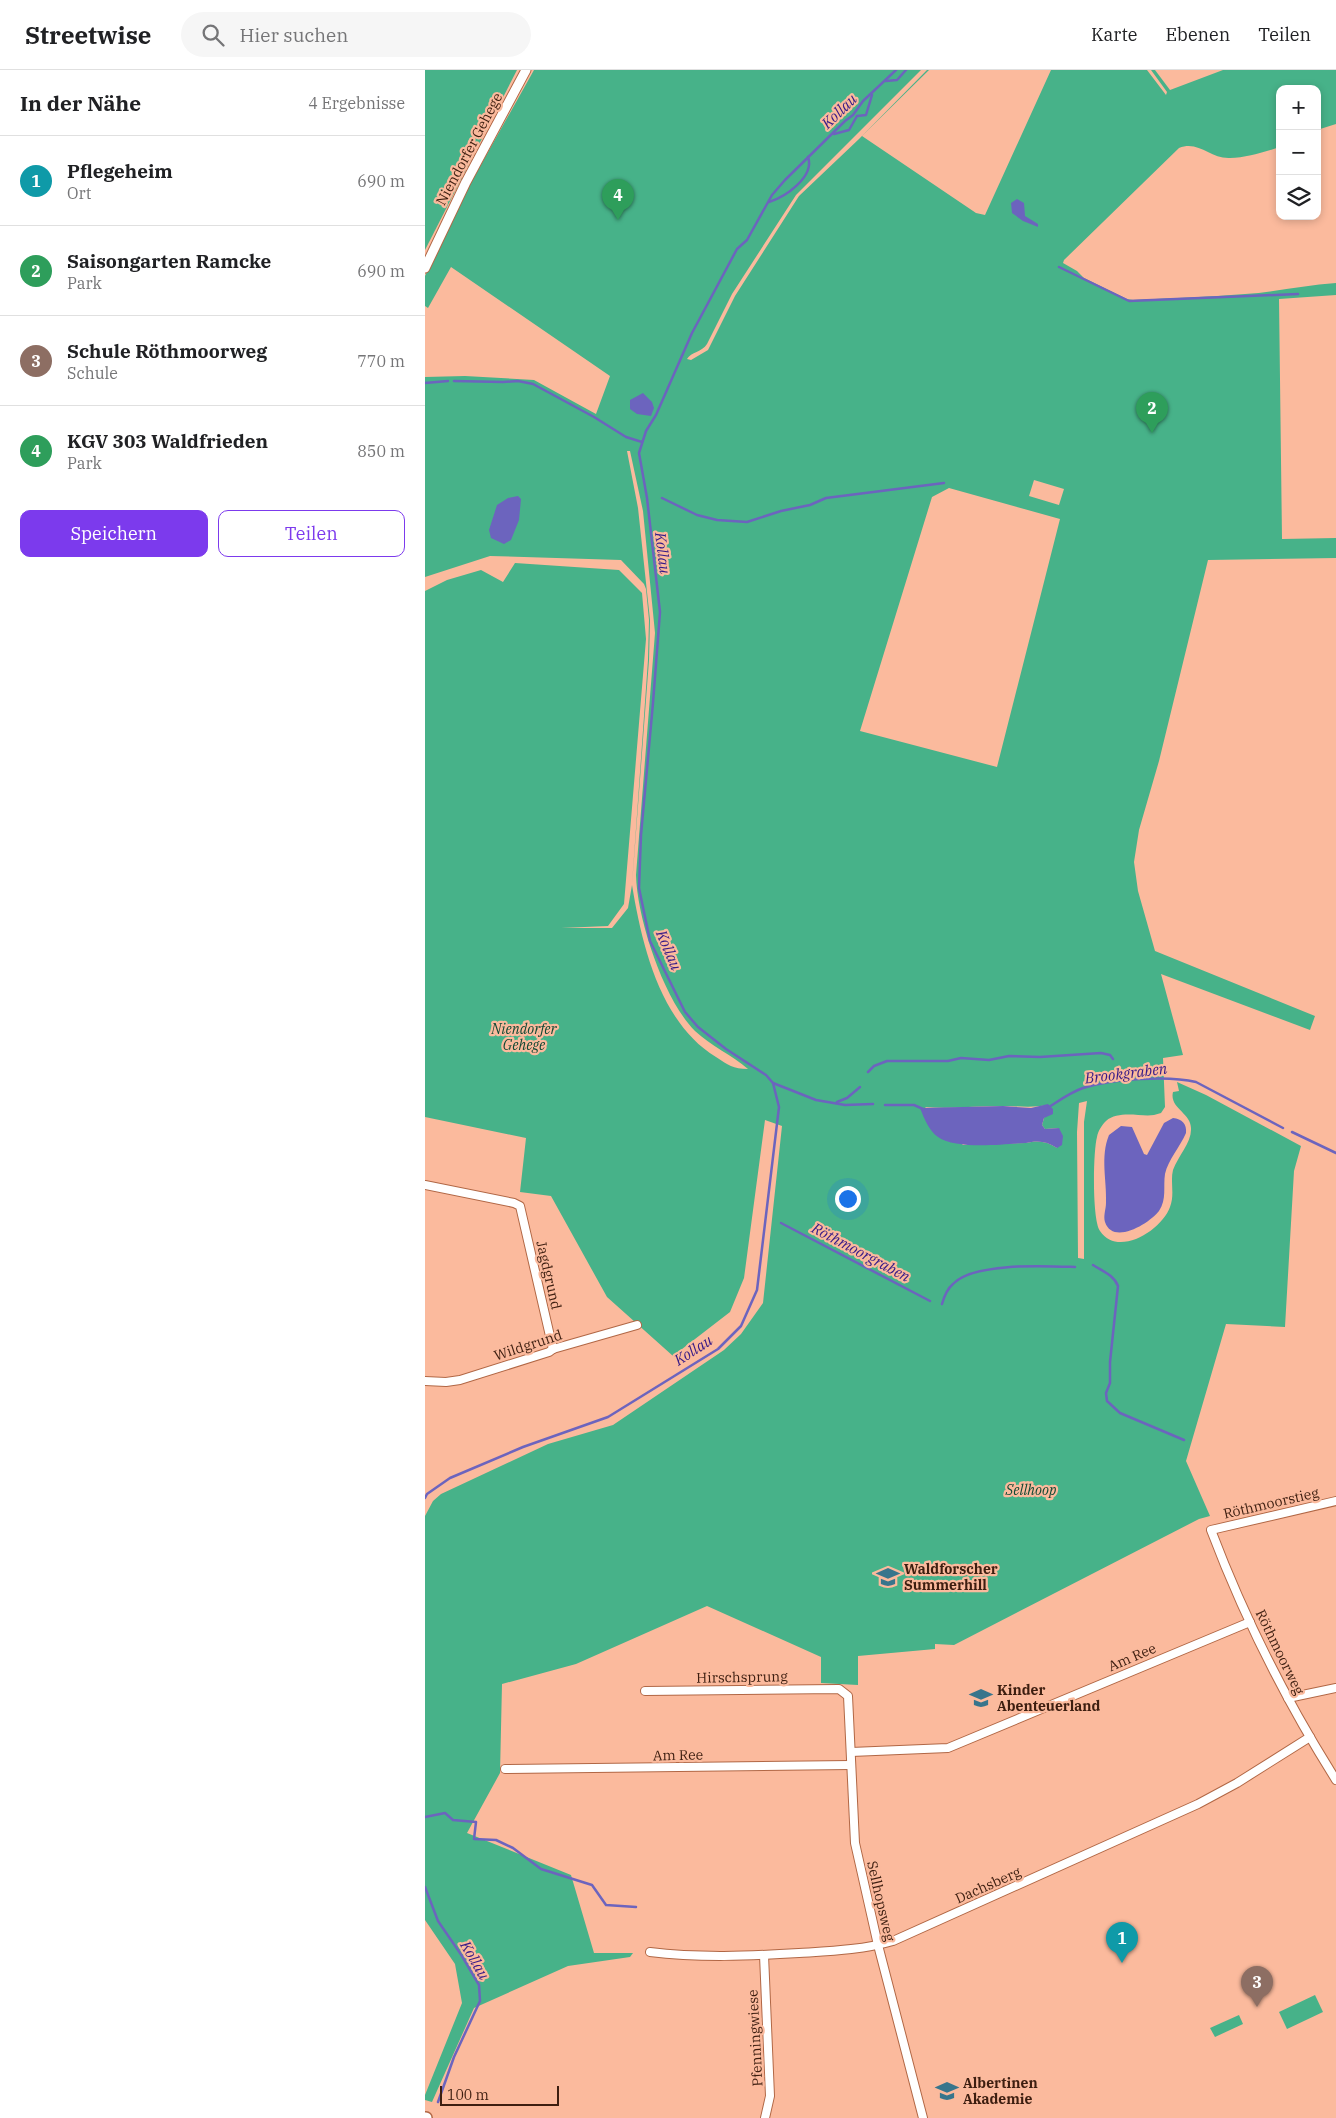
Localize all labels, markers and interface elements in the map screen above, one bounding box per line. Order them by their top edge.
search box [181,12,531,57]
text: Streetwise [25,19,151,51]
icon: search [199,21,227,49]
text: Hier suchen [239,23,348,47]
text: Karte [1091,23,1137,46]
text: Ebenen [1165,23,1230,46]
text: Teilen [1258,23,1311,46]
map controls [1276,85,1321,220]
button: + [1276,85,1321,130]
text: In der Nähe [20,89,141,117]
water label: Kollau [817,89,861,133]
street label: Niendorfer Gehege [432,90,506,208]
text: 4 Ergebnisse [308,93,405,113]
button: − [1276,130,1321,175]
text: Pflegeheim [67,159,173,183]
text: 1 [31,171,41,191]
text: 690 m [357,171,405,191]
button: layers [1276,175,1321,220]
pin: 4 [602,179,634,220]
text: Ort [67,183,91,203]
text: Saisongarten Ramcke [67,249,271,273]
text: 2 [31,261,41,281]
text: 690 m [357,261,405,281]
text: Park [67,273,102,293]
text: Schule Röthmoorweg [67,339,267,363]
text: 3 [31,351,41,371]
text: 770 m [357,351,405,371]
text: Schule [67,363,118,383]
pin: 2 [1136,392,1168,433]
text: KGV 303 Waldfrieden [67,429,268,453]
text: 4 [31,441,41,461]
text: 850 m [357,441,405,461]
text: Park [67,453,102,473]
button: Speichern [20,510,208,557]
button: Teilen [218,510,405,557]
water label: Kollau [651,530,675,575]
water label: Kollau [652,926,686,973]
park label: Niendorfer Gehege [490,1020,558,1054]
water label: Brookgraben [1083,1058,1169,1088]
your location [835,1186,861,1212]
water label: Röthmoorgraben [808,1218,914,1286]
street label: Jagdgrund [532,1239,566,1312]
street label: Wildgrund [492,1325,565,1364]
water label: Kollau [669,1330,716,1370]
park label: Sellhoop [1005,1481,1056,1499]
street label: Röthmoorstieg [1221,1483,1321,1523]
place label: Waldforscher Summerhill [904,1560,998,1594]
school or university icon: Waldforscher Summerhill [875,1564,901,1590]
street label: Röthmoorweg [1252,1606,1309,1698]
street label: Am Ree [1105,1639,1159,1675]
street label: Hirschsprung [696,1667,788,1687]
place label: Kinder Abenteuerland [997,1681,1101,1715]
school or university icon: Kinder Abenteuerland [968,1685,994,1711]
street label: Am Ree [653,1746,703,1764]
street label: Sellhopsweg [863,1859,899,1943]
street label: Dachsberg [952,1862,1024,1907]
pin: 1 [1106,1922,1138,1963]
water label: Kollau [456,1936,494,1983]
pin: 3 [1241,1966,1273,2007]
street label: Pfenningwiese [743,1989,767,2087]
place label: Albertinen Akademie [963,2074,1038,2108]
school or university icon: Albertinen Akademie [934,2078,960,2104]
scale bar [440,2083,559,2106]
text: 100 m [447,2086,489,2104]

